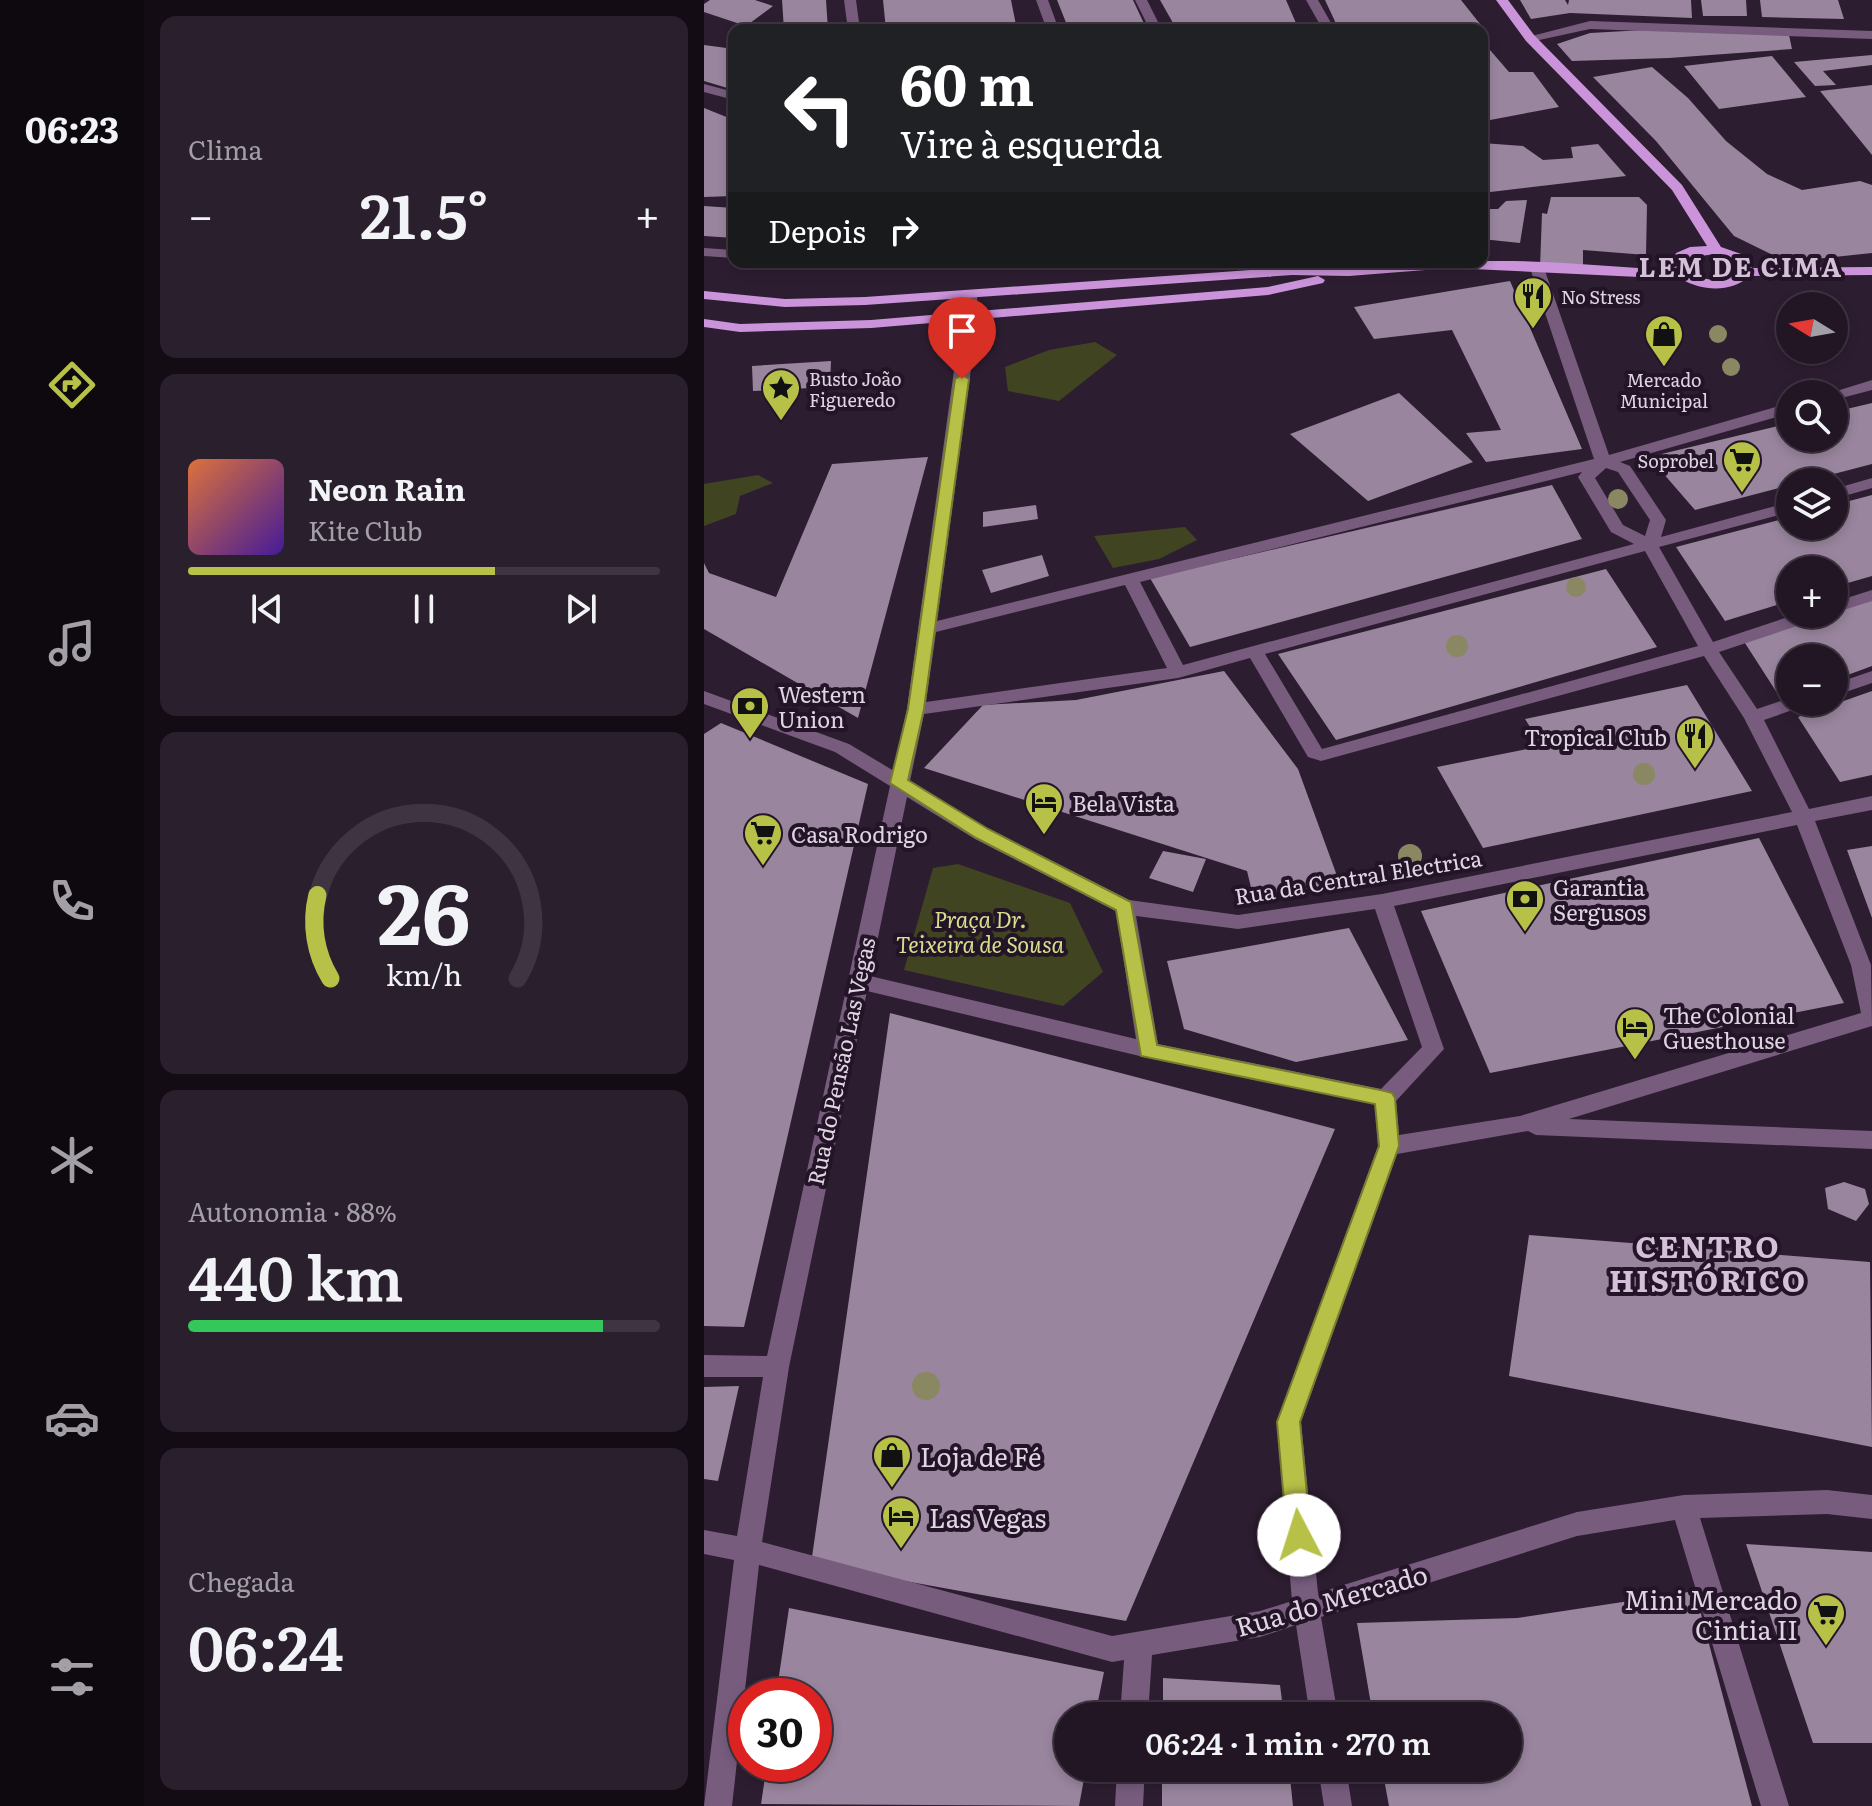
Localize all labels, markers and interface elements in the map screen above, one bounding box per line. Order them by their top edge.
text: 60 m [900,40,1034,123]
icon: left [768,56,872,160]
text: 06:23 [25,101,119,154]
text: Vire à esquerda [900,116,1162,169]
text: Clima [188,129,263,168]
text: 21.5° [360,168,488,257]
text: − [188,180,214,246]
text: + [634,180,660,246]
text: Depois [768,208,866,252]
icon: right [882,208,926,252]
district label: LEM DE CIMA [1639,246,1843,285]
restaurant icon: No Stress [1512,275,1554,330]
place label: No Stress [1561,283,1640,310]
north arrow [1776,292,1848,364]
map controls [1776,292,1848,716]
pin [928,297,996,379]
icon: arrive [940,309,984,353]
shop icon: Mercado Municipal [1643,313,1685,368]
icon: directions [44,357,100,413]
place label: Busto João Figueredo [809,365,902,413]
place label: Mercado Municipal [1620,366,1708,414]
place icon: Busto João Figueredo [760,367,802,422]
button: search [1776,380,1848,452]
supermarket icon: Soprobel [1721,439,1763,494]
place label: Soprobel [1638,447,1714,474]
text: Neon Rain [308,466,466,510]
button: layers [1776,468,1848,540]
text: Kite Club [308,510,423,549]
button: + [1776,556,1848,628]
icon: previous [245,587,289,631]
icon: pause [402,587,446,631]
icon: next [559,587,603,631]
icon: music [44,615,100,671]
button: − [1776,644,1848,716]
place label: Western Union [778,677,866,735]
bank icon: Western Union [729,685,771,740]
restaurant icon: Tropical Club [1674,715,1716,770]
place label: Tropical Club [1524,720,1667,753]
hotel icon: Bela Vista [1023,781,1065,836]
place label: Bela Vista [1072,786,1175,819]
supermarket icon: Casa Rodrigo [742,812,784,867]
place label: Casa Rodrigo [791,817,928,850]
street label: Rua da Central Electrica [1232,840,1484,912]
text: 26 [377,847,471,971]
place label: Garantia Sergusos [1553,870,1646,928]
icon: phone [44,873,100,929]
bank icon: Garantia Sergusos [1504,878,1546,933]
park label: Praça Dr. Teixeira de Sousa [896,902,1064,960]
street label: Rua do Pensão Las Vegas [798,934,882,1188]
text: km/h [386,952,462,995]
place label: The Colonial Guesthouse [1663,998,1795,1056]
hotel icon: The Colonial Guesthouse [1614,1006,1656,1061]
icon: climate [44,1132,100,1188]
text: Autonomia · 88% [188,1191,397,1230]
district label: CENTRO HISTÓRICO [1609,1223,1807,1301]
text: 440 km [188,1230,404,1319]
icon: car [44,1390,100,1446]
shop icon: Loja de Fé [871,1434,913,1489]
place label: Loja de Fé [920,1436,1041,1475]
position arrow [1257,1493,1341,1577]
hotel icon: Las Vegas [880,1495,922,1550]
place label: Las Vegas [929,1497,1046,1536]
street label: Rua do Mercado [1230,1553,1432,1645]
text: Chegada [188,1561,295,1600]
place label: Mini Mercado Cintia II [1624,1579,1798,1648]
supermarket icon: Mini Mercado Cintia II [1805,1592,1847,1647]
text: 06:24 [188,1600,344,1689]
icon: filters [44,1649,100,1705]
speed limit sign: 30 [728,1678,832,1782]
text: 06:24 · 1 min · 270 m [1145,1720,1431,1764]

